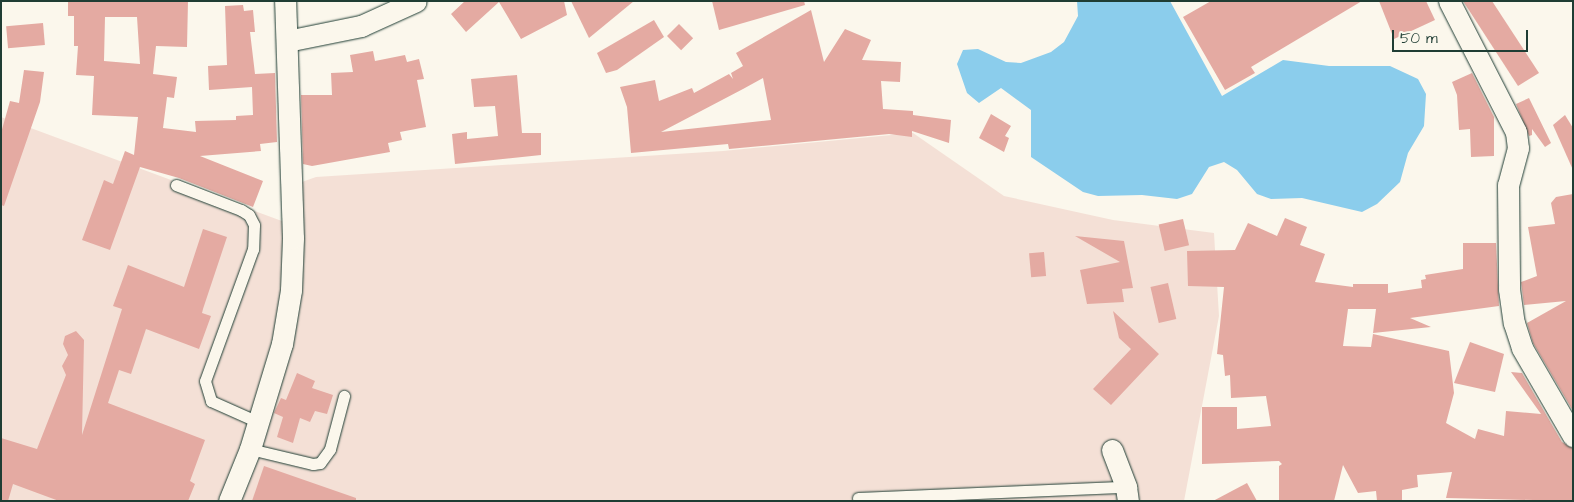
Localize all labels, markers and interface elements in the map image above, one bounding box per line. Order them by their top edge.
scale bar [1394,20,1530,52]
text: 50 m [1400,28,1438,49]

